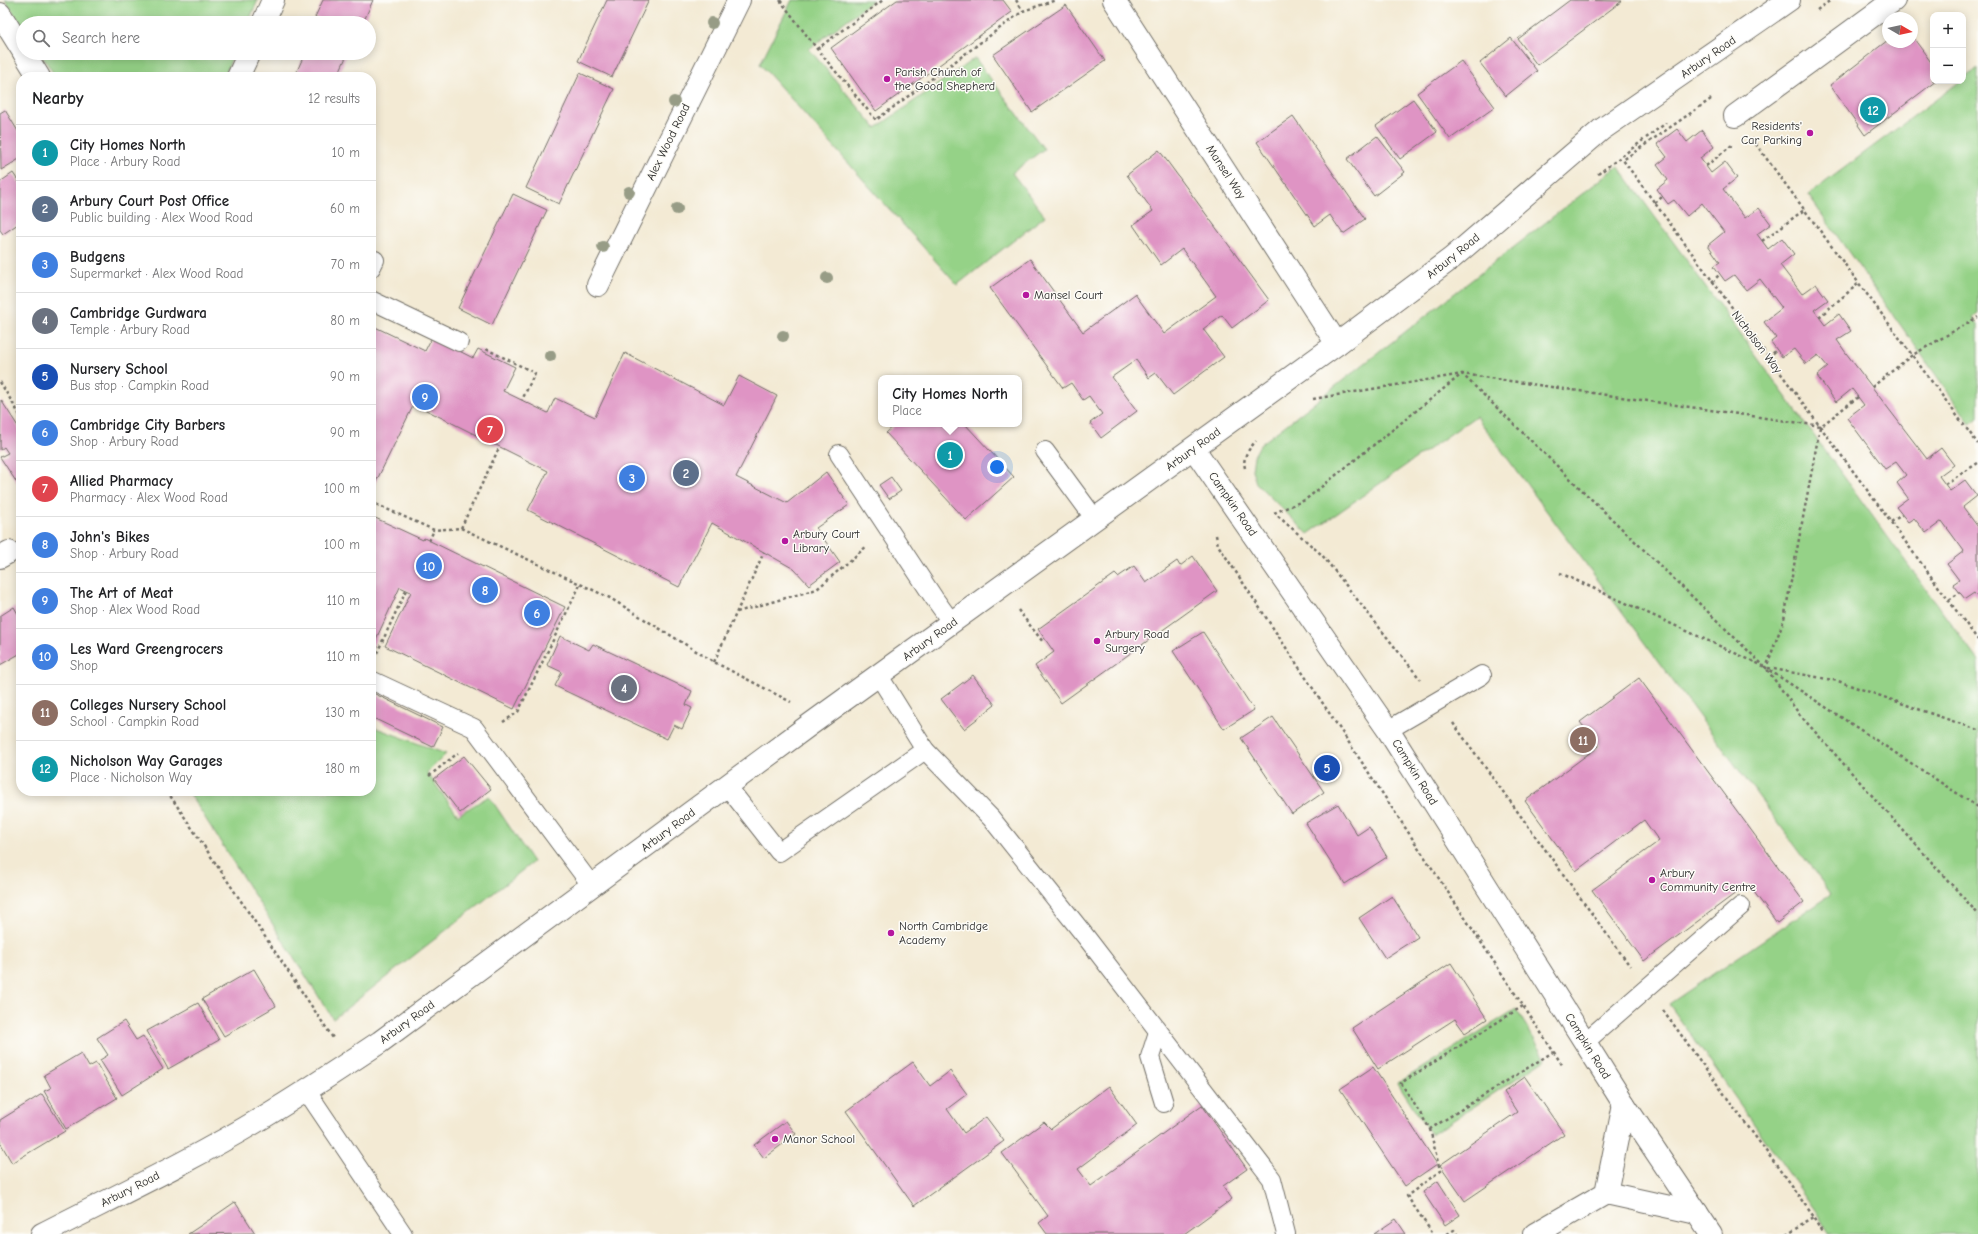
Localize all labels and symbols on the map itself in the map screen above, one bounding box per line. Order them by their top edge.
north arrow [1882,12,1918,48]
street label: Arbury Road [1678,33,1738,81]
place label: Parish Church of the Good Shepherd [894,65,995,93]
marker: Parish Church of the Good Shepherd [882,74,892,84]
pin: 12 [1860,95,1886,125]
street label: Alex Wood Road [643,101,693,183]
place label: Residents' Car Parking [1741,119,1802,147]
marker: Residents' Car Parking [1805,128,1815,138]
street label: Mansel Way [1203,142,1249,202]
street label: Arbury Road [1424,230,1482,282]
place label: Mansel Court [1034,288,1103,302]
marker: Mansel Court [1021,290,1031,300]
street label: Nicholson Way [1729,308,1786,377]
pin: 9 [412,382,438,412]
pin: 7 [477,415,503,445]
street label: Arbury Road [1163,424,1223,474]
pin: 1 [937,440,963,470]
your location [987,457,1007,477]
pin: 2 [673,458,699,488]
pin: 3 [619,463,645,493]
street label: Campkin Road [1206,469,1260,539]
place label: Arbury Court Library [793,527,860,555]
marker: Arbury Court Library [780,536,790,546]
pin: 10 [416,551,442,581]
pin: 8 [472,575,498,605]
pin: 6 [524,598,550,628]
street label: Arbury Road [900,614,960,664]
place label: Arbury Road Surgery [1105,627,1169,655]
marker: Arbury Road Surgery [1092,636,1102,646]
pin: 4 [611,673,637,703]
pin: 11 [1570,725,1596,755]
street label: Campkin Road [1389,737,1441,807]
pin: 5 [1314,753,1340,783]
street label: Arbury Road [638,805,698,855]
place label: Arbury Community Centre [1660,866,1756,894]
marker: Arbury Community Centre [1647,875,1657,885]
place label: North Cambridge Academy [899,919,988,947]
marker: North Cambridge Academy [886,928,896,938]
street label: Arbury Road [377,997,437,1047]
street label: Campkin Road [1562,1011,1614,1081]
place label: Manor School [783,1132,855,1146]
marker: Manor School [770,1134,780,1144]
street label: Arbury Road [98,1168,162,1210]

